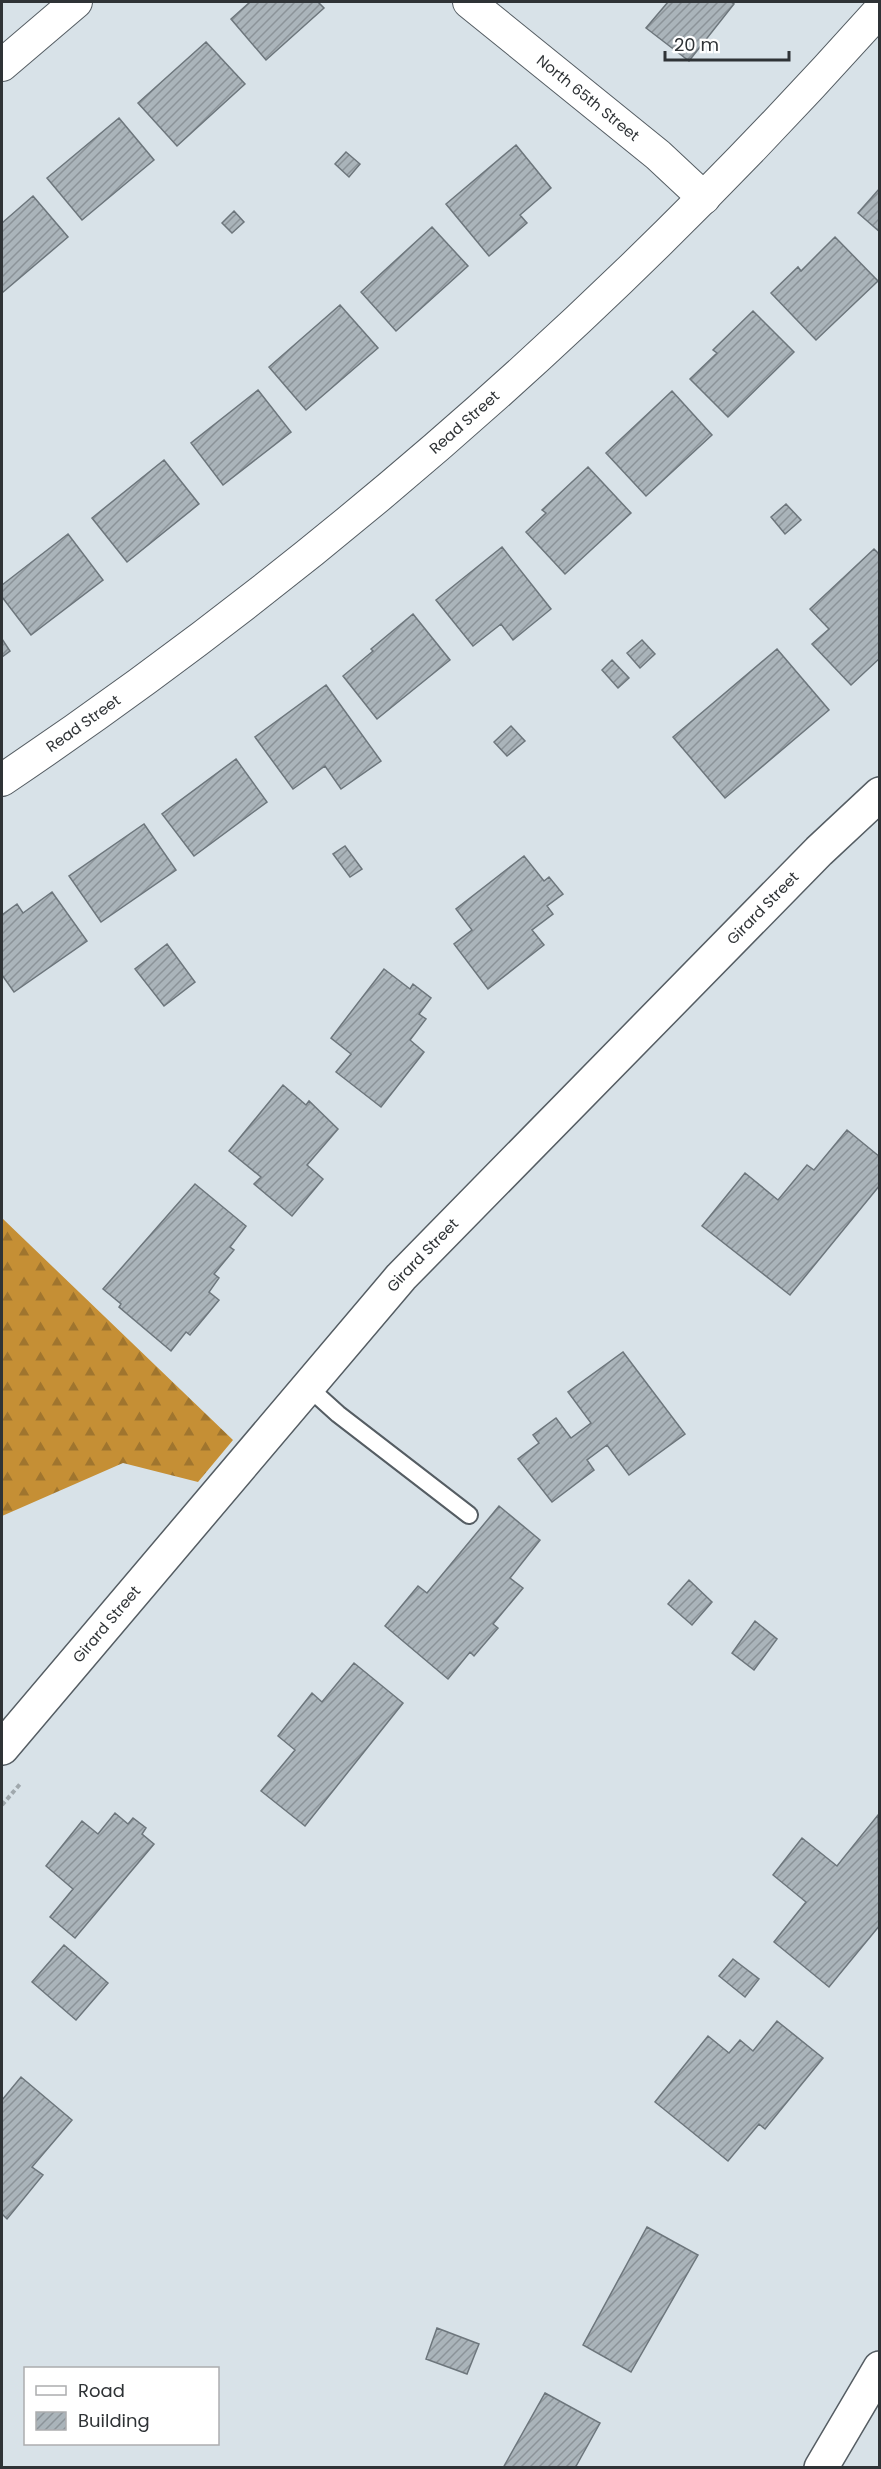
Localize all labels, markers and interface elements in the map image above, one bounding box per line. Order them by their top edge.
scale bar [665,24,790,62]
text: 20 m [674,32,719,57]
street label: North 65th Street [532,50,644,146]
street label: Read Street [425,385,504,459]
street label: Read Street [42,690,125,757]
street label: Girard Street [722,867,803,949]
street label: Girard Street [382,1214,463,1296]
street label: Girard Street [68,1581,145,1667]
legend [24,2367,219,2445]
text: Road [78,2378,125,2403]
text: Building [78,2408,150,2433]

